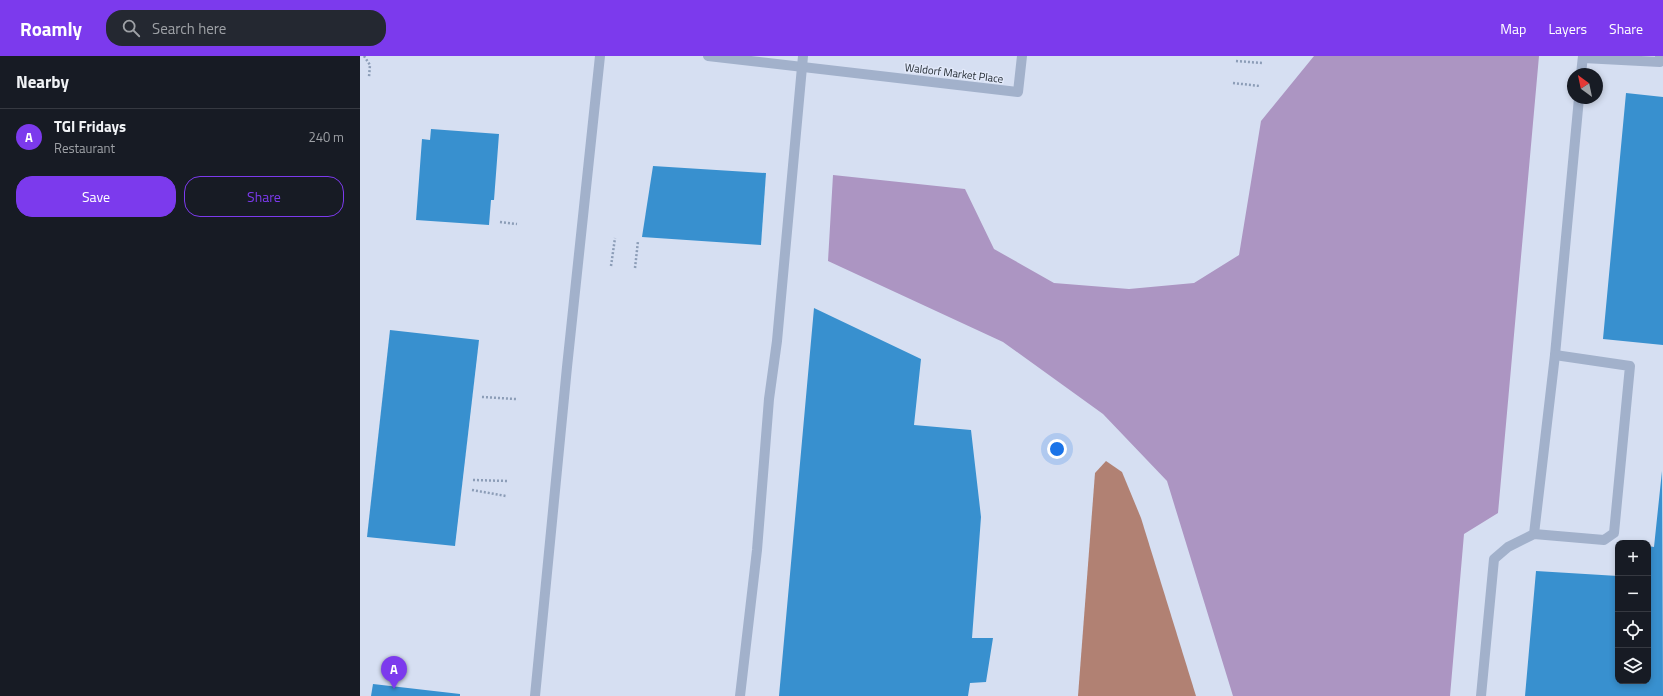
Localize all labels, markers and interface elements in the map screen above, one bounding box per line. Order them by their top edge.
search box [106,10,386,46]
text: Roamly [20,14,82,43]
icon: search [120,17,142,39]
text: Search here [152,17,226,40]
text: Map [1500,18,1526,39]
text: Layers [1548,18,1587,39]
text: Share [1609,18,1643,39]
street label: Waldorf Market Place [904,59,1005,87]
north arrow [1567,68,1603,104]
text: Nearby [16,69,69,95]
text: TGI Fridays [54,115,126,138]
text: A [25,127,33,147]
text: 240 m [308,127,344,147]
text: Restaurant [54,138,115,158]
button: Save [16,176,176,217]
button: Share [184,176,344,217]
your location [1047,439,1067,459]
map controls [1615,540,1651,684]
button: + [1615,540,1651,576]
button: − [1615,576,1651,612]
button: locate [1615,612,1651,648]
button: layers [1615,648,1651,684]
pin: A [381,656,407,689]

